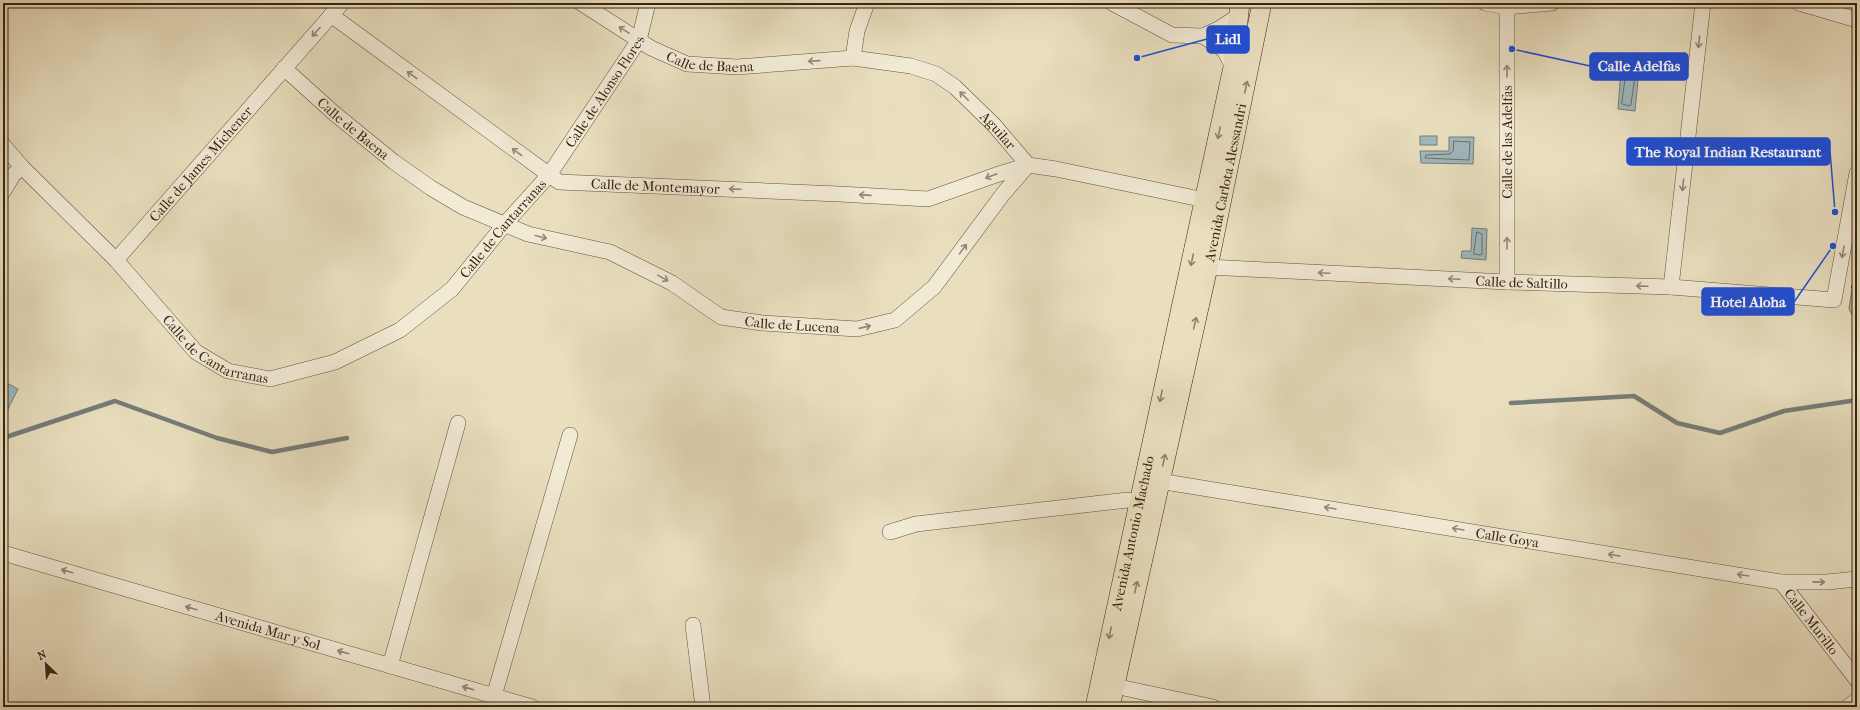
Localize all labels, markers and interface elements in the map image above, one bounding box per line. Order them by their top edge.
one-way arrow [311,26,320,37]
one-way arrow [619,26,630,34]
callout: Lidl [1207,26,1249,53]
text: Lidl [1215,30,1242,48]
street label: Calle de Alonso Flores [561,35,648,151]
one-way arrow [1695,35,1703,48]
street label: Calle de Baena [664,47,755,76]
callout: Calle Adelfas [1590,53,1688,80]
text: Calle Adelfas [1598,57,1681,75]
one-way arrow [808,58,821,65]
one-way arrow [1503,65,1511,78]
one-way arrow [407,70,418,79]
one-way arrow [1242,80,1250,93]
street label: Calle de las Adelfas [1499,85,1516,199]
one-way arrow [959,91,969,101]
street label: Calle de Baena [314,94,393,163]
street label: Avenida Carlota Alessandri [1201,102,1250,264]
street label: Calle de James Michener [145,103,256,225]
street label: Aguilar [976,107,1019,153]
one-way arrow [1215,126,1223,139]
callout: The Royal Indian Restaurant [1627,138,1830,165]
text: The Royal Indian Restaurant [1634,143,1822,161]
one-way arrow [512,147,523,156]
one-way arrow [985,173,997,181]
street label: Calle de Montemayor [591,175,720,197]
street label: Calle de Cantarranas [456,176,550,281]
one-way arrow [1679,178,1687,191]
one-way arrow [729,186,742,193]
one-way arrow [859,192,872,199]
one-way arrow [534,234,547,241]
one-way arrow [1503,237,1511,250]
one-way arrow [959,244,967,255]
one-way arrow [1839,246,1847,259]
one-way arrow [1187,253,1195,266]
one-way arrow [1318,269,1331,277]
street label: Calle de Saltillo [1475,272,1568,292]
one-way arrow [657,275,669,283]
one-way arrow [1448,275,1461,283]
one-way arrow [1636,282,1649,289]
callout: Hotel Aloha [1702,288,1794,315]
text: Hotel Aloha [1710,293,1787,311]
street label: Calle de Cantarranas [159,311,270,387]
street label: Calle de Lucena [743,312,841,336]
one-way arrow [1192,317,1199,330]
one-way arrow [858,323,871,331]
one-way arrow [1157,389,1165,402]
street label: Avenida Antonio Machado [1107,454,1157,613]
one-way arrow [1161,454,1168,467]
one-way arrow [1324,504,1337,512]
street label: Calle Goya [1475,524,1541,551]
one-way arrow [1452,525,1465,533]
one-way arrow [1608,550,1621,558]
one-way arrow [60,567,73,574]
one-way arrow [1737,571,1750,579]
one-way arrow [1812,578,1825,586]
one-way arrow [1133,581,1141,594]
street label: Calle Murillo [1781,585,1843,658]
one-way arrow [185,604,198,611]
street label: Avenida Mar y Sol [213,607,323,654]
one-way arrow [1106,626,1114,639]
north arrow [26,644,66,684]
text: N [35,647,49,663]
one-way arrow [337,648,350,655]
one-way arrow [462,684,475,691]

